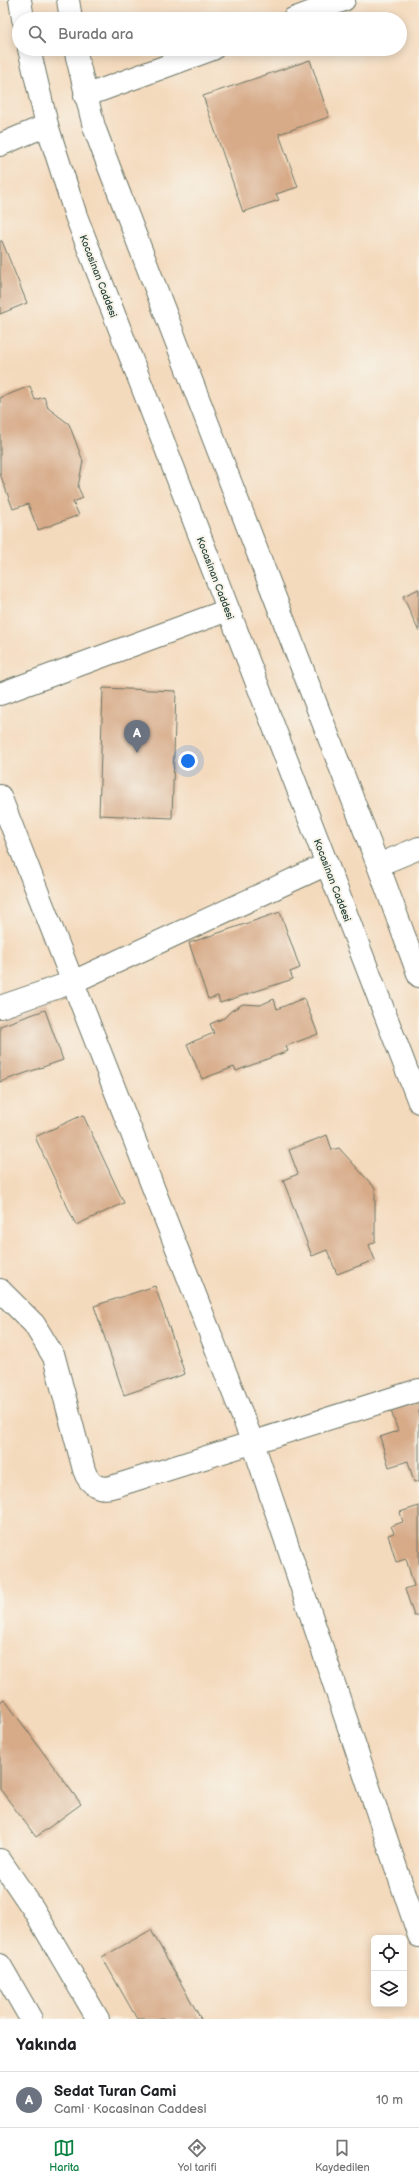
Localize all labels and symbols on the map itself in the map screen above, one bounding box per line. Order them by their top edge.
street label: Kocasinan Caddesi [77,233,119,319]
street label: Kocasinan Caddesi [194,535,236,621]
pin: A [124,720,150,753]
your location [178,751,198,771]
street label: Kocasinan Caddesi [311,837,353,923]

